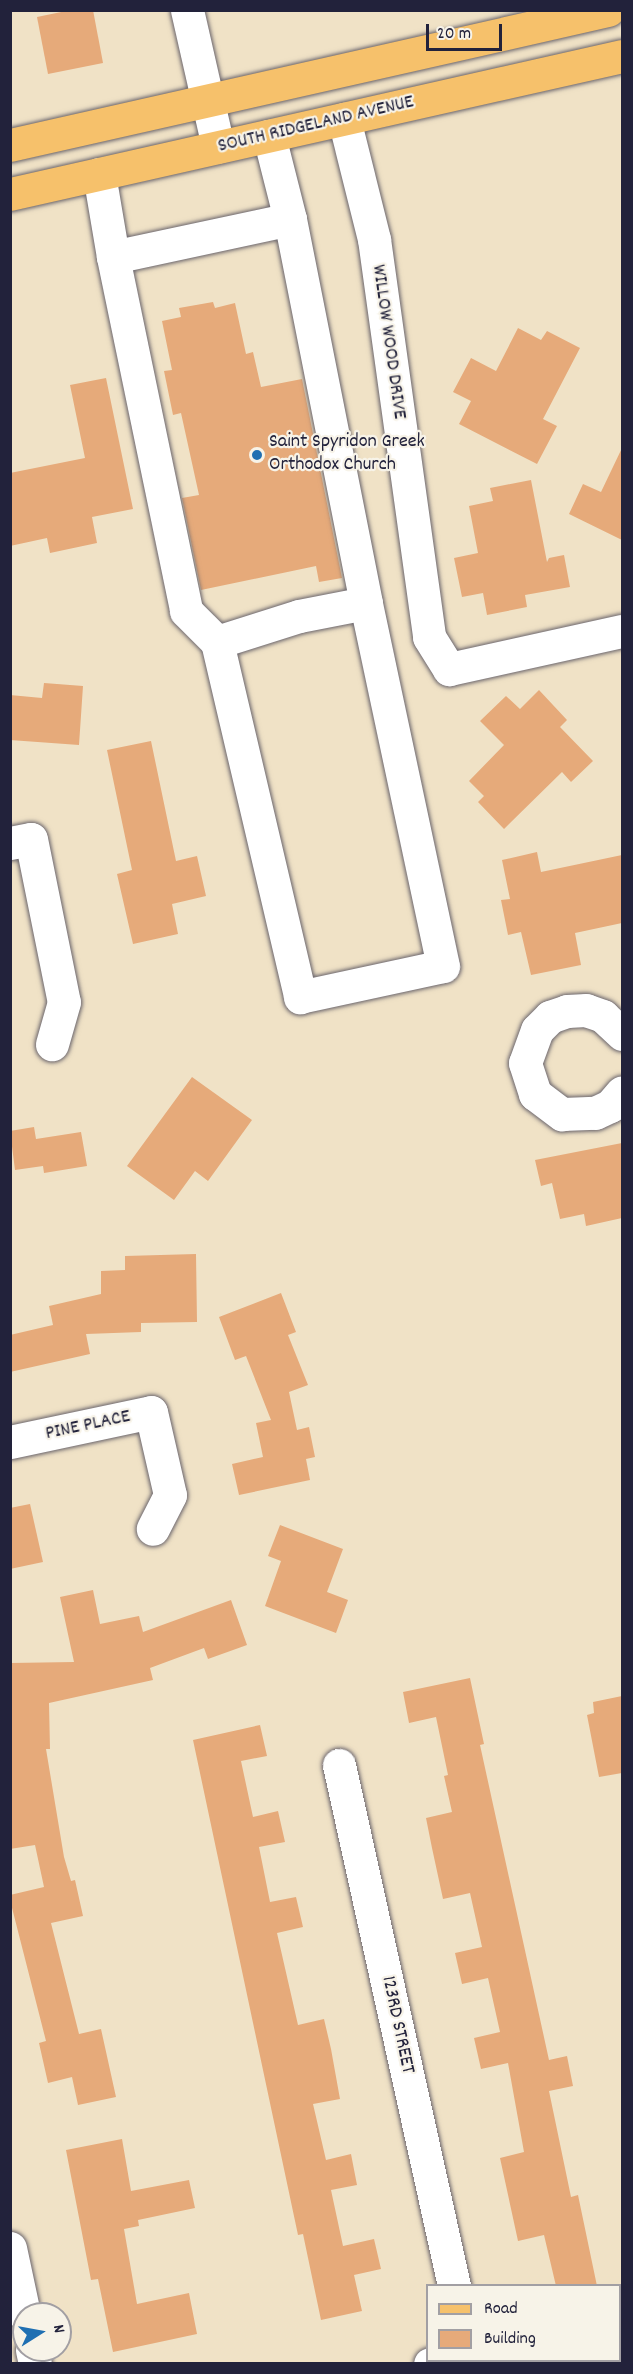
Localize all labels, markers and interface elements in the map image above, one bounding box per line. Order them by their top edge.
scale bar [429,12,506,50]
text: 20 m [437,22,471,47]
street label: SOUTH RIDGELAND AVENUE [216,91,416,159]
street label: WILLOW WOOD DRIVE [365,263,411,421]
place label: Saint Spyridon Greek Orthodox Church [269,431,425,478]
marker: Saint Spyridon Greek Orthodox Church [250,448,264,462]
street label: PINE PLACE [43,1405,133,1447]
street label: 123RD STREET [375,1974,419,2076]
legend [426,2284,621,2362]
text: Road [484,2297,518,2322]
north arrow [12,2302,72,2362]
text: N [46,2323,70,2335]
text: Building [484,2327,536,2352]

